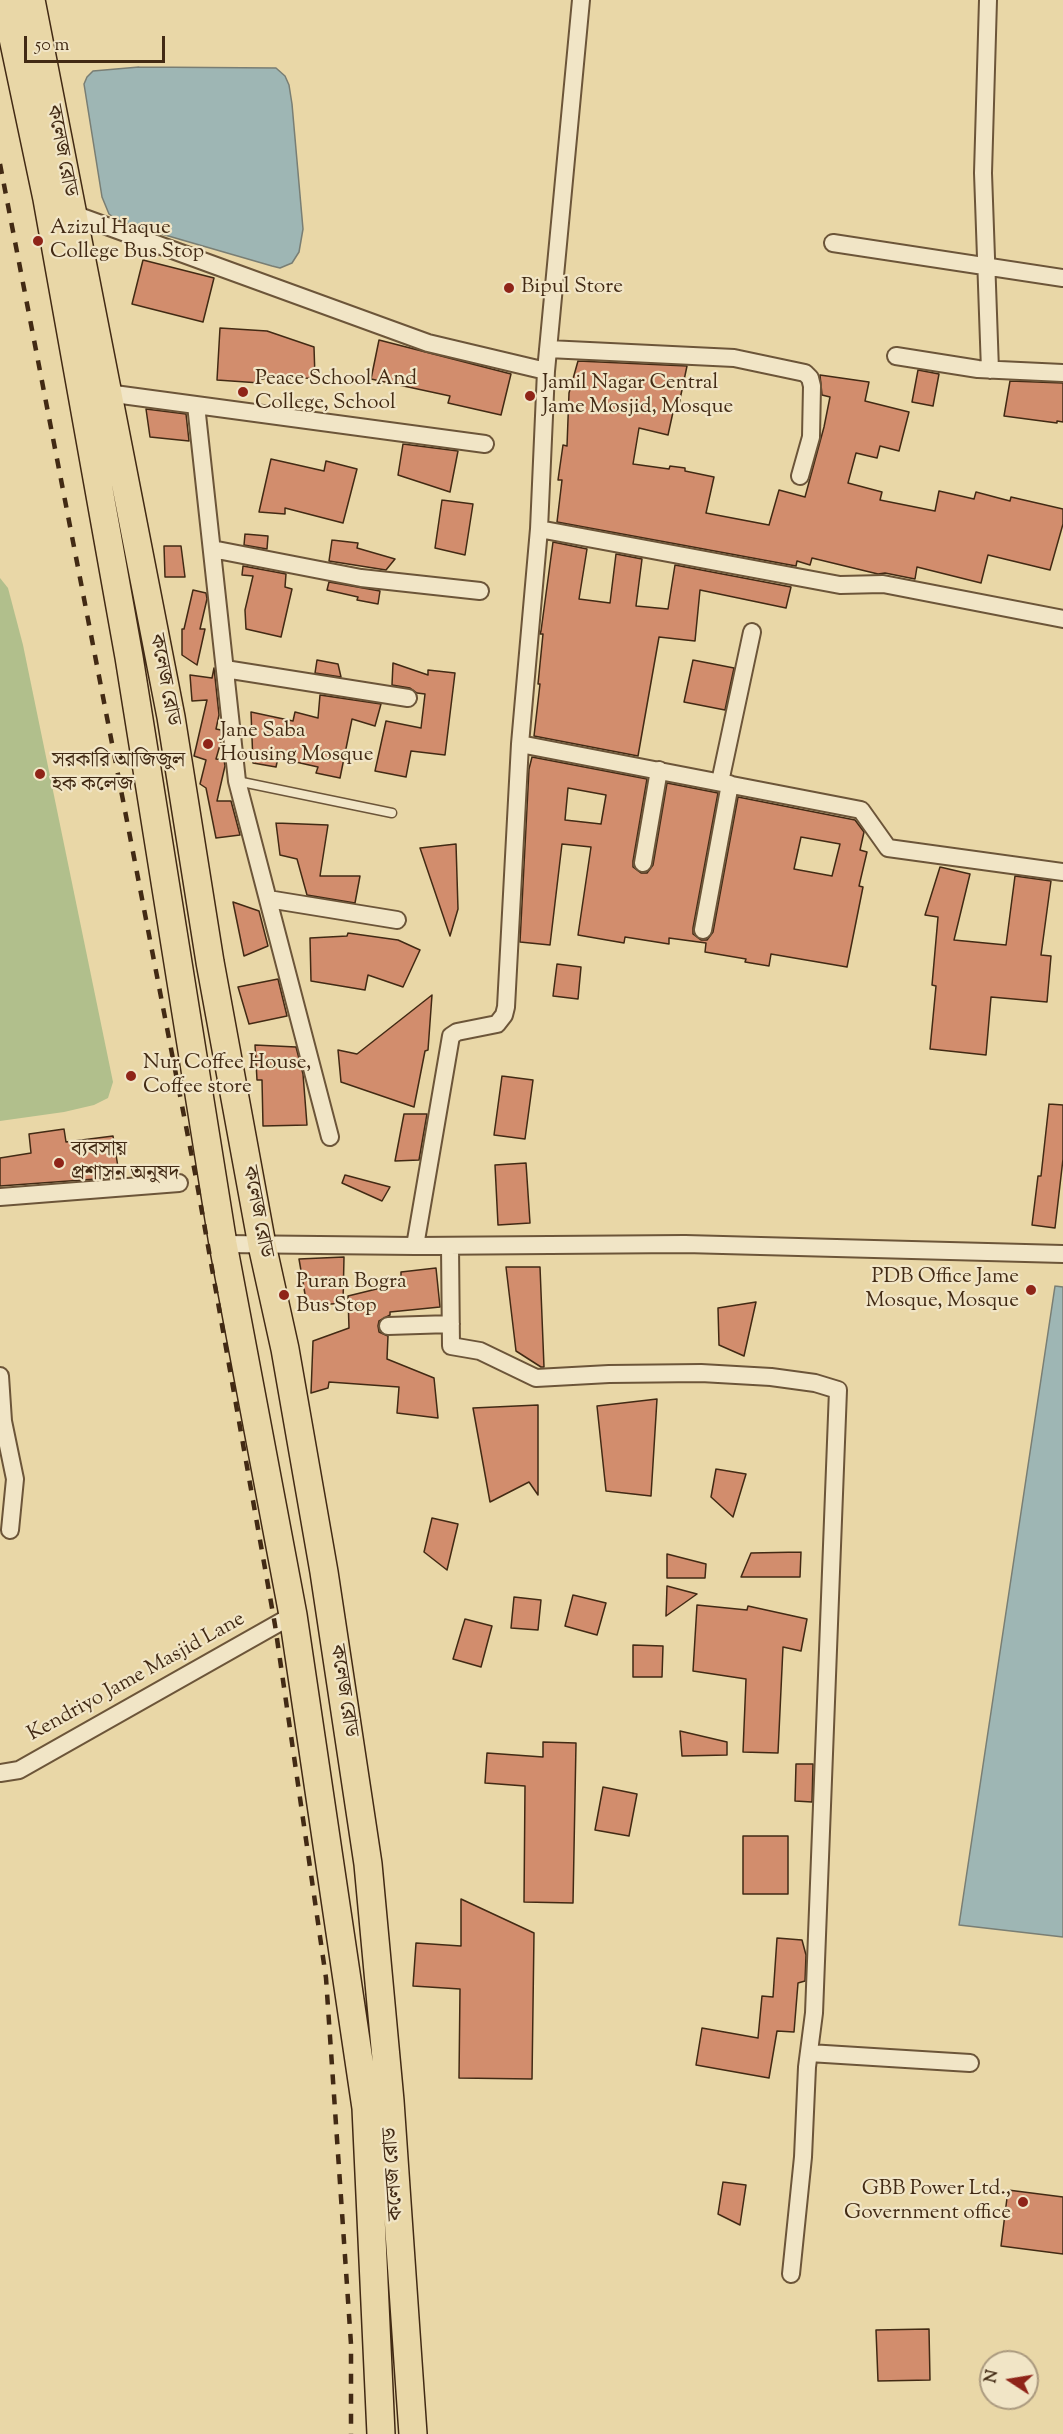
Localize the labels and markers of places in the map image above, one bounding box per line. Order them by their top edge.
place label: Azizul Haque College Bus Stop [50,216,204,266]
marker: Azizul Haque College Bus Stop [31,234,45,248]
place label: Bipul Store [521,275,623,301]
marker: Bipul Store [502,281,516,295]
place label: Peace School And College, School [255,367,417,417]
place label: Jamil Nagar Central Jame Mosjid, Mosque [542,371,733,421]
marker: Peace School And College, School [236,385,250,399]
marker: Jamil Nagar Central Jame Mosjid, Mosque [523,389,537,403]
place label: Jane Saba Housing Mosque [220,719,373,769]
marker: Jane Saba Housing Mosque [201,737,215,751]
place label: সরকারি আজিজুল হক কলেজ [52,749,185,799]
marker: সরকারি আজিজুল হক কলেজ [33,767,47,781]
place label: Nur Coffee House, Coffee store [143,1051,311,1101]
marker: Nur Coffee House, Coffee store [124,1069,138,1083]
place label: ব্যবসায় প্রশাসন অনুষদ [71,1138,179,1188]
marker: ব্যবসায় প্রশাসন অনুষদ [52,1156,66,1170]
place label: PDB Office Jame Mosque, Mosque [866,1265,1019,1315]
place label: Puran Bogra Bus Stop [296,1270,407,1320]
marker: PDB Office Jame Mosque, Mosque [1024,1283,1038,1297]
marker: Puran Bogra Bus Stop [277,1288,291,1302]
place label: GBB Power Ltd., Government office [844,2177,1011,2227]
marker: GBB Power Ltd., Government office [1016,2195,1030,2209]

